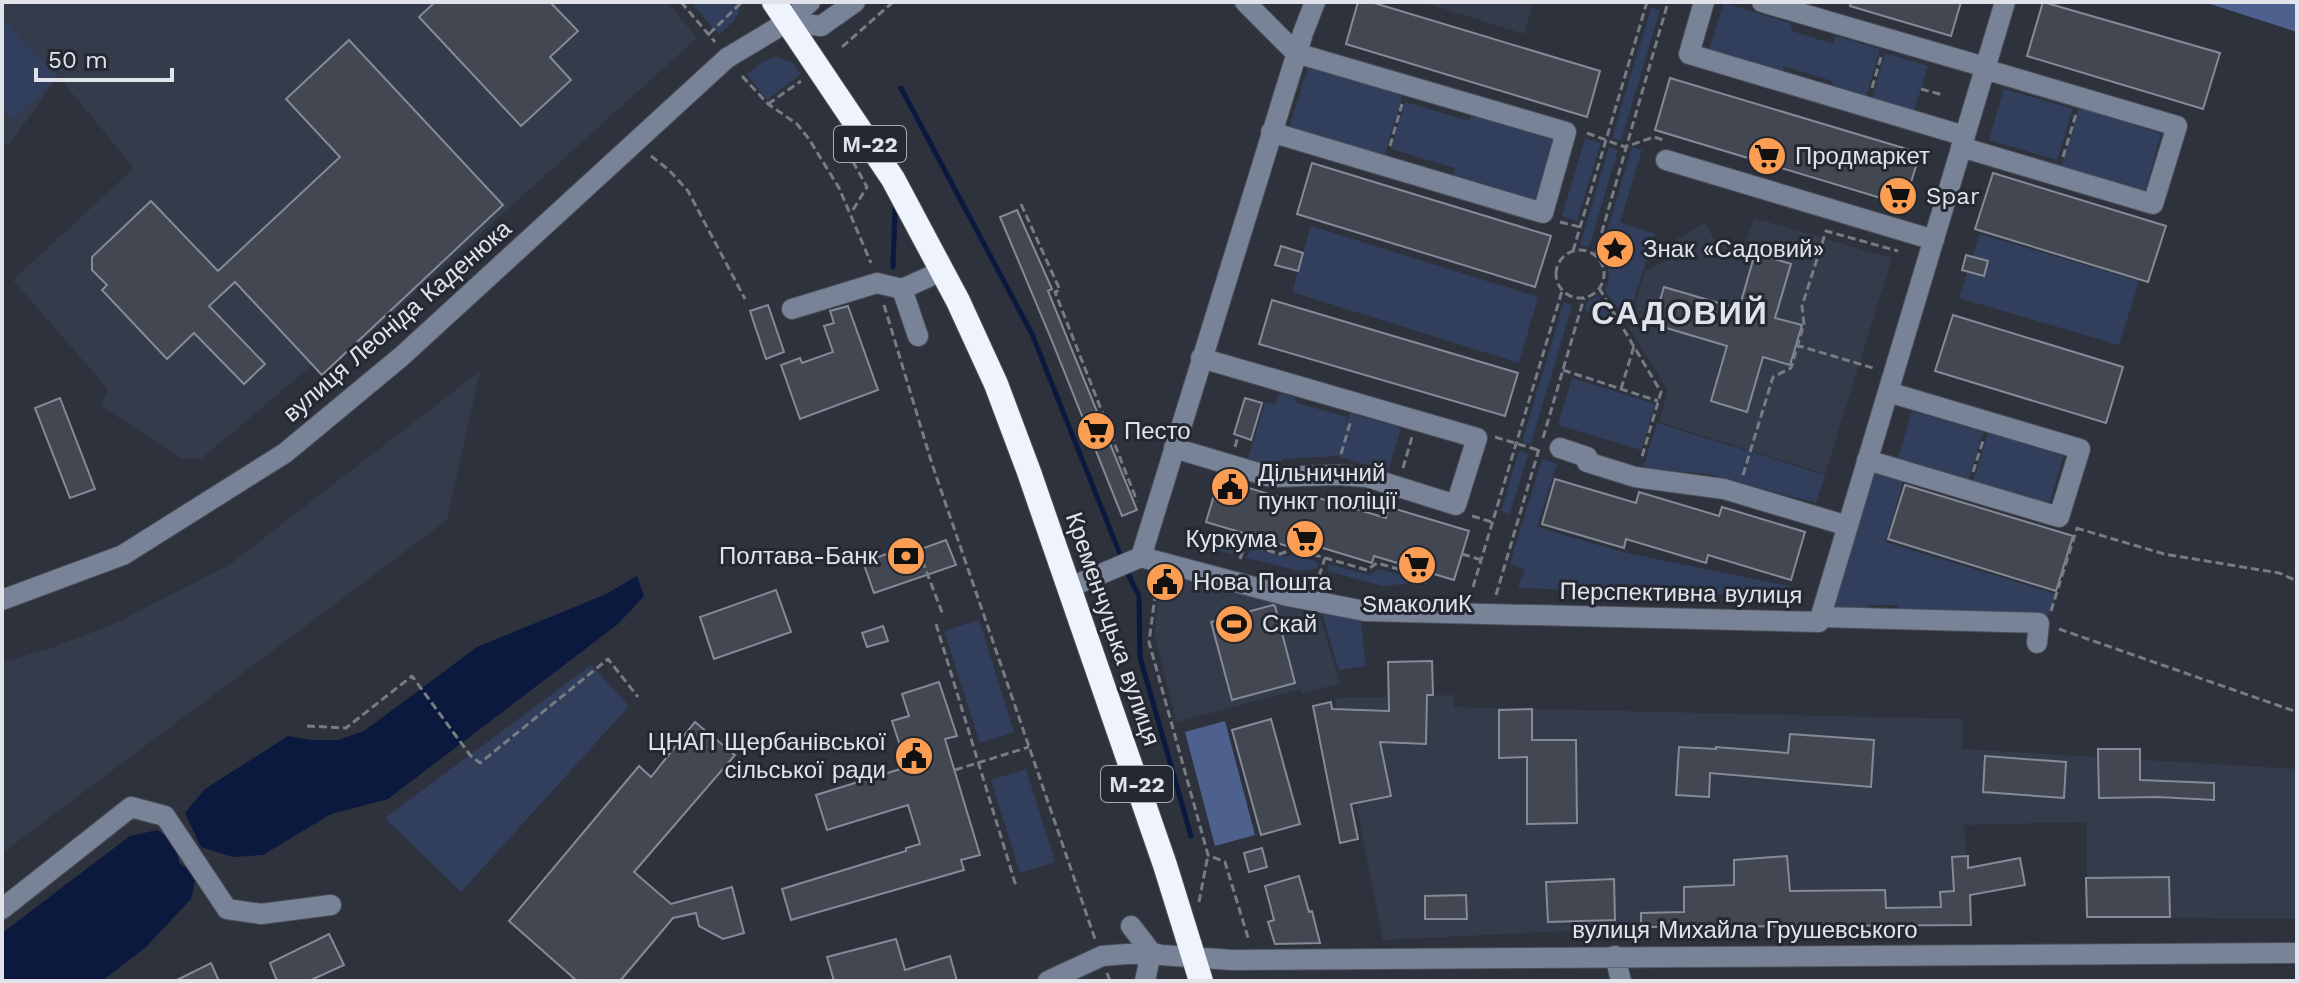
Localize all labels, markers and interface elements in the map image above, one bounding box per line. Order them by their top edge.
scale bar [36,32,172,82]
text: 50 m [48,46,108,74]
road number: М-22 [834,126,906,162]
supermarket icon: Продмаркет [1746,135,1788,177]
place label: Продмаркет [1795,142,1930,170]
supermarket icon: Spar [1877,175,1919,217]
place label: Spar [1926,182,1980,210]
street label: вулиця Леоніда Каденюка [277,214,517,428]
place icon: Знак «Садовий» [1594,228,1636,270]
place label: Знак «Садовий» [1643,235,1824,263]
district label: САДОВИЙ [1591,294,1769,332]
supermarket icon: Песто [1075,410,1117,452]
place label: Песто [1124,417,1191,445]
place label: Дільничний пункт поліції [1258,459,1397,515]
public building icon: Дільничний пункт поліції [1209,466,1251,508]
street label: Кременчуцька вулиця [1060,509,1166,749]
supermarket icon: Куркума [1284,518,1326,560]
place label: Куркума [1186,525,1278,553]
bank icon: Полтава-Банк [885,535,927,577]
place label: Полтава-Банк [719,542,878,570]
supermarket icon: SмаколиК [1396,544,1438,586]
public building icon: Нова Пошта [1144,561,1186,603]
place label: Нова Пошта [1193,568,1332,596]
street label: Перспективна вулиця [1559,577,1803,609]
place label: SмаколиК [1362,590,1472,618]
sports icon: Скай [1213,603,1255,645]
place label: Скай [1262,610,1317,638]
place label: ЦНАП Щербанівської сільської ради [648,728,886,784]
public building icon: ЦНАП Щербанівської сільської ради [893,735,935,777]
road number: М-22 [1101,766,1173,802]
street label: вулиця Михайла Грушевського [1572,916,1918,944]

